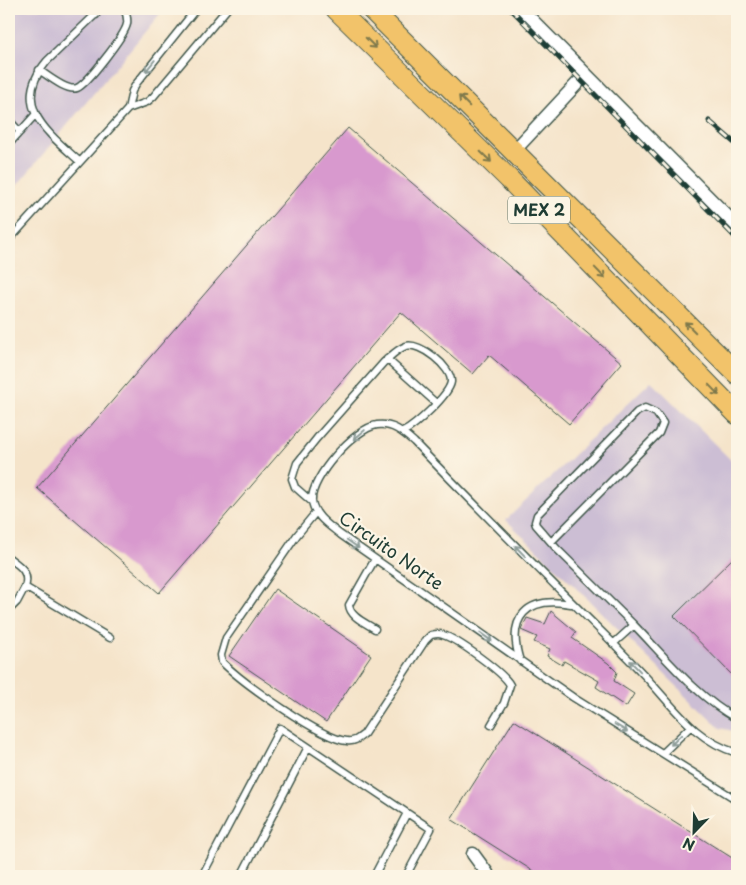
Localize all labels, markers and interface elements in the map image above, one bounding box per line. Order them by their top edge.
one-way arrow [364,37,377,49]
one-way arrow [144,59,155,72]
one-way arrow [458,95,470,107]
one-way arrow [480,151,492,163]
road number: MEX 2 [508,196,570,224]
one-way arrow [594,267,607,279]
one-way arrow [685,322,697,334]
one-way arrow [708,383,720,396]
one-way arrow [352,429,365,440]
street label: Circuito Norte [334,504,450,596]
one-way arrow [346,539,360,549]
one-way arrow [515,546,527,558]
one-way arrow [479,632,493,642]
one-way arrow [629,660,641,673]
one-way arrow [613,723,627,733]
one-way arrow [670,734,683,746]
north arrow [668,808,718,858]
text: N [680,833,698,856]

